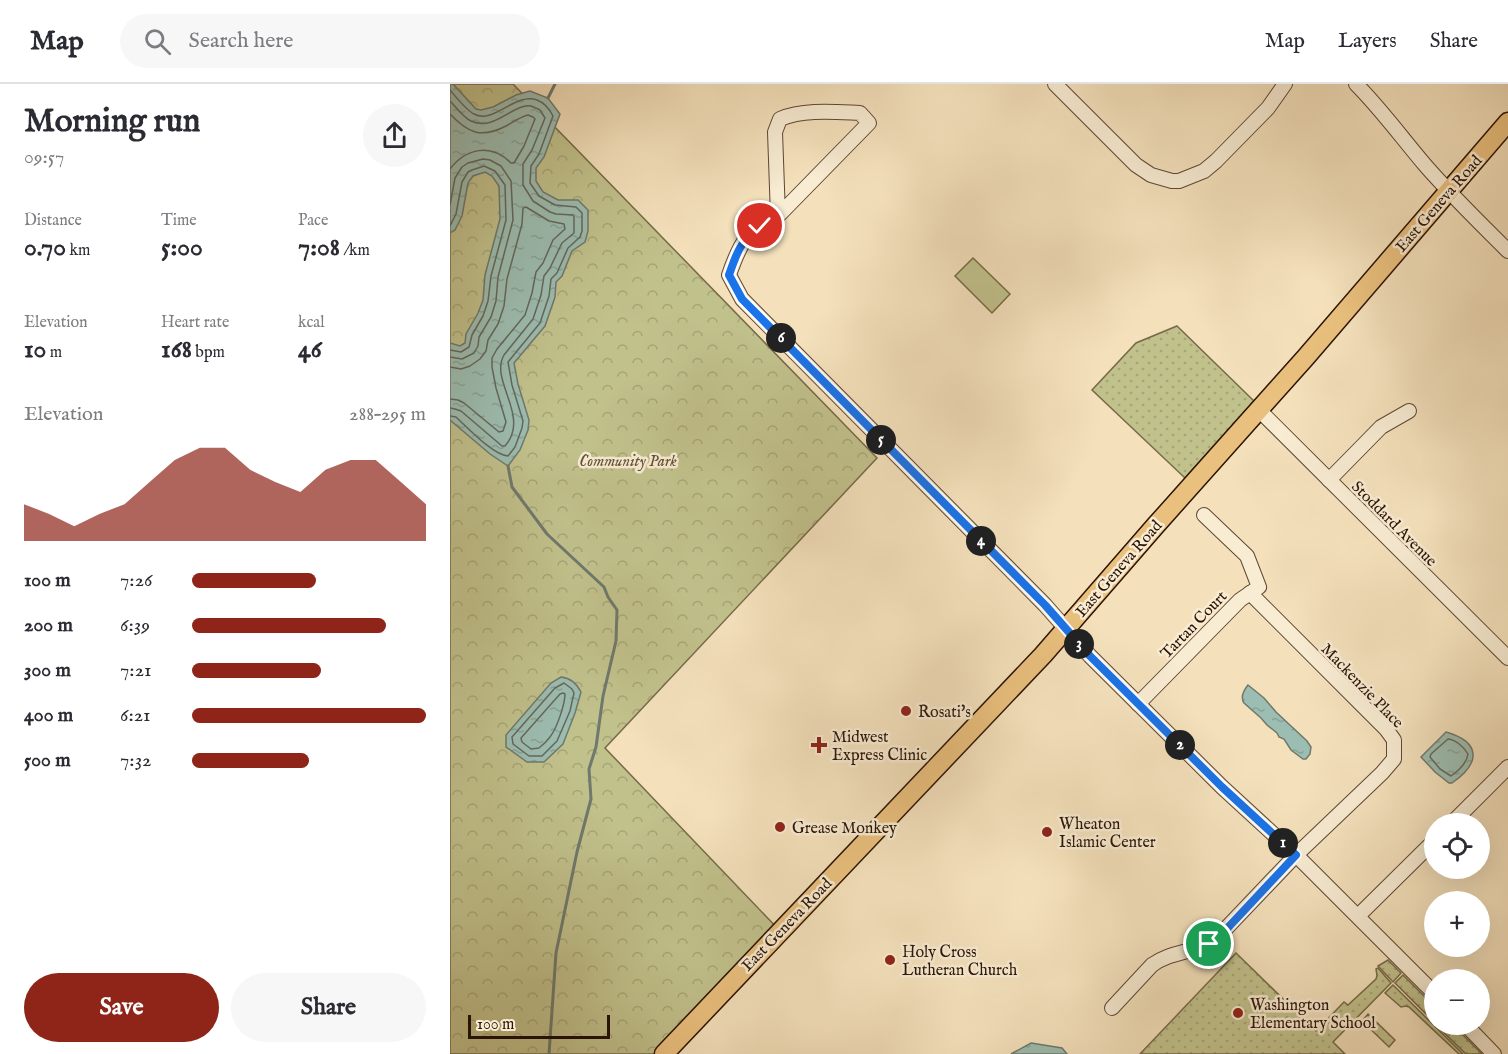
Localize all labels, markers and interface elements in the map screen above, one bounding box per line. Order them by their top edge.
search box [120,14,540,68]
text: Map [30,24,84,59]
icon: search [141,25,174,58]
text: Search here [189,27,293,55]
text: Map [1265,28,1305,55]
text: Layers [1338,28,1397,55]
text: Share [1430,28,1478,55]
text: Morning run [24,101,200,143]
button: share [363,104,426,167]
text: 09:57 [24,145,64,170]
street label: East Geneva Road [1392,151,1487,257]
pin [734,200,785,251]
icon: check [743,209,776,242]
text: Distance [24,211,82,231]
text: Time [161,211,197,231]
text: Pace [298,211,328,231]
text: 0.70 [24,231,66,264]
text: 5:00 [161,231,203,264]
text: 7:08 [298,231,340,264]
text: km [66,241,90,261]
text: /km [340,241,370,261]
text: Elevation [24,313,87,333]
text: Heart rate [161,313,229,333]
text: kcal [298,313,325,333]
pin: 6 [766,323,796,353]
text: 6 [778,328,784,348]
text: 10 [24,333,46,366]
text: 168 [161,333,192,366]
text: 46 [298,333,322,366]
text: m [46,343,62,363]
text: bpm [192,343,225,363]
text: Elevation [24,402,103,427]
text: 288–295 m [349,402,426,427]
pin: 5 [866,425,896,455]
text: 5 [878,430,884,450]
park label: Community Park [579,452,677,472]
street label: Stoddard Avenue [1347,477,1441,571]
street label: East Geneva Road [1072,516,1167,622]
pin: 4 [966,526,996,556]
text: 4 [977,531,985,551]
text: 100 m [24,568,71,593]
text: 7:26 [120,568,152,593]
street label: Tartan Court [1157,587,1232,664]
text: 200 m [24,613,73,638]
text: 6:39 [120,613,150,638]
pin: 3 [1064,629,1094,659]
text: 3 [1076,634,1082,654]
street label: Mackenzie Place [1316,640,1407,733]
text: 300 m [24,658,71,683]
text: 7:21 [120,658,151,683]
text: 400 m [24,703,73,728]
text: 6:21 [120,703,151,728]
place label: Rosati's [918,703,971,723]
marker: Rosati's [899,704,913,718]
place label: Midwest Express Clinic [832,728,927,766]
pin: 2 [1165,730,1195,760]
text: 2 [1176,735,1184,755]
marker: Midwest Express Clinic [810,736,828,754]
text: 500 m [24,748,71,773]
text: 7:32 [120,748,151,773]
map controls [1424,813,1490,1035]
button: locate [1424,813,1490,879]
place label: Wheaton Islamic Center [1059,815,1156,853]
place label: Grease Monkey [792,819,897,839]
marker: Grease Monkey [773,820,787,834]
marker: Wheaton Islamic Center [1040,825,1054,839]
pin: 1 [1268,828,1298,858]
text: 1 [1280,833,1286,853]
street label: East Geneva Road [738,874,837,976]
button: + [1424,891,1490,957]
pin [1183,918,1234,969]
icon: arrive [1192,927,1225,960]
place label: Holy Cross Lutheran Church [902,943,1018,981]
marker: Holy Cross Lutheran Church [883,953,897,967]
button: − [1424,969,1490,1035]
button: Save [24,973,219,1042]
button: Share [231,973,426,1042]
place label: Washington Elementary School [1250,996,1376,1034]
marker: Washington Elementary School [1231,1006,1245,1020]
scale bar [468,1012,610,1040]
text: 100 m [477,1015,514,1035]

